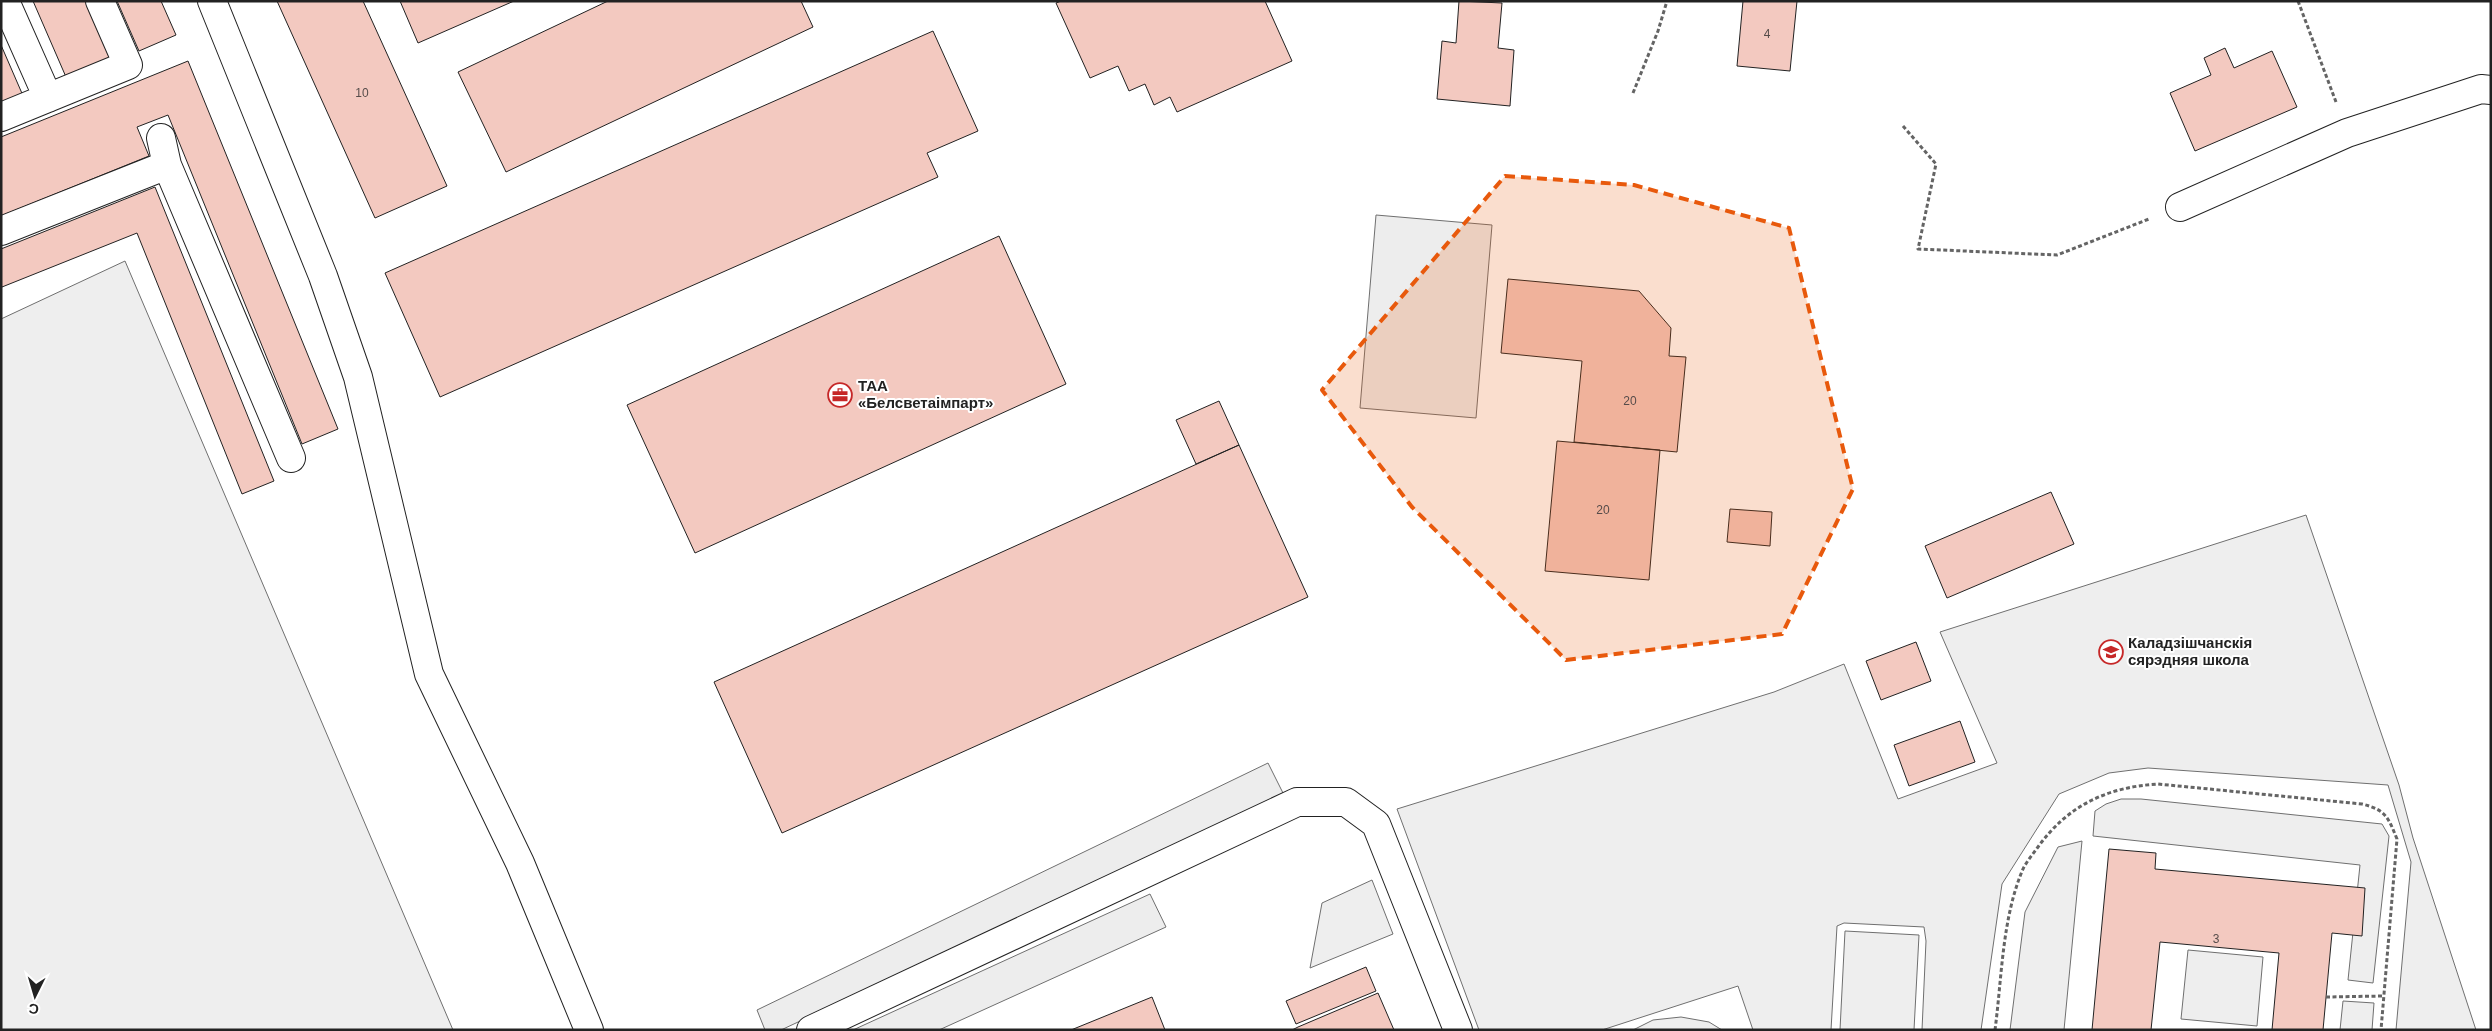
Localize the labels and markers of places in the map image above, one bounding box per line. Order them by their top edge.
place label: ТАА «Белсветаімпарт» [858,377,993,411]
office icon: ТАА «Белсветаімпарт» [827,382,853,408]
place label: Каладзішчанскія сярэдняя школа [2128,634,2252,668]
school or university icon: Каладзішчанскія сярэдняя школа [2098,639,2124,665]

